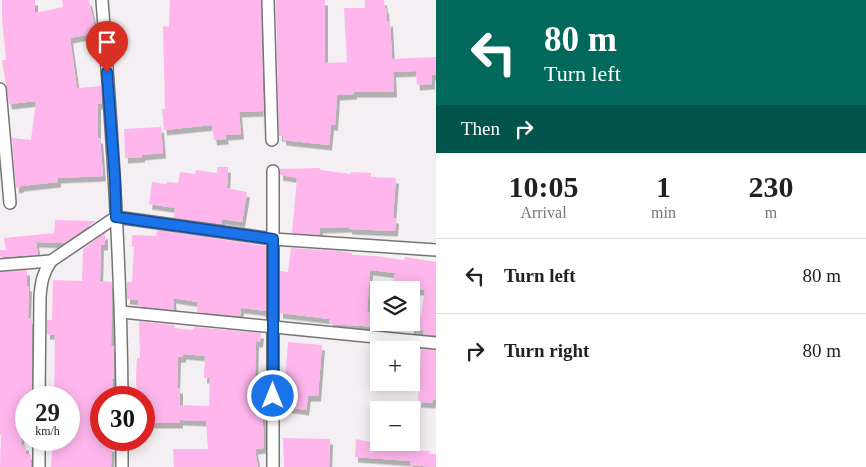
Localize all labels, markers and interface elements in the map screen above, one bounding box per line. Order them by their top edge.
icon: left [461,20,526,85]
text: 80 m [544,20,617,59]
pin [86,21,128,72]
icon: arrive [93,28,121,56]
text: Turn left [544,61,621,86]
icon: right [510,115,538,143]
text: Then [461,118,500,139]
text: 10:05 [509,170,579,203]
text: 1 [656,170,671,203]
text: 230 [748,170,793,203]
text: Arrival [520,204,567,221]
text: min [651,204,676,221]
text: m [765,204,777,221]
icon: left [461,262,489,290]
text: Turn left [504,265,576,286]
text: 80 m [802,265,841,286]
map controls [370,281,420,451]
button: layers [370,281,420,331]
icon: right [461,337,489,365]
text: Turn right [504,340,589,361]
text: 80 m [802,340,841,361]
button: + [370,341,420,391]
position arrow [246,369,298,421]
speed limit sign: 30 [90,386,155,451]
text: 29 [35,399,60,426]
button: − [370,401,420,451]
text: km/h [35,424,60,438]

